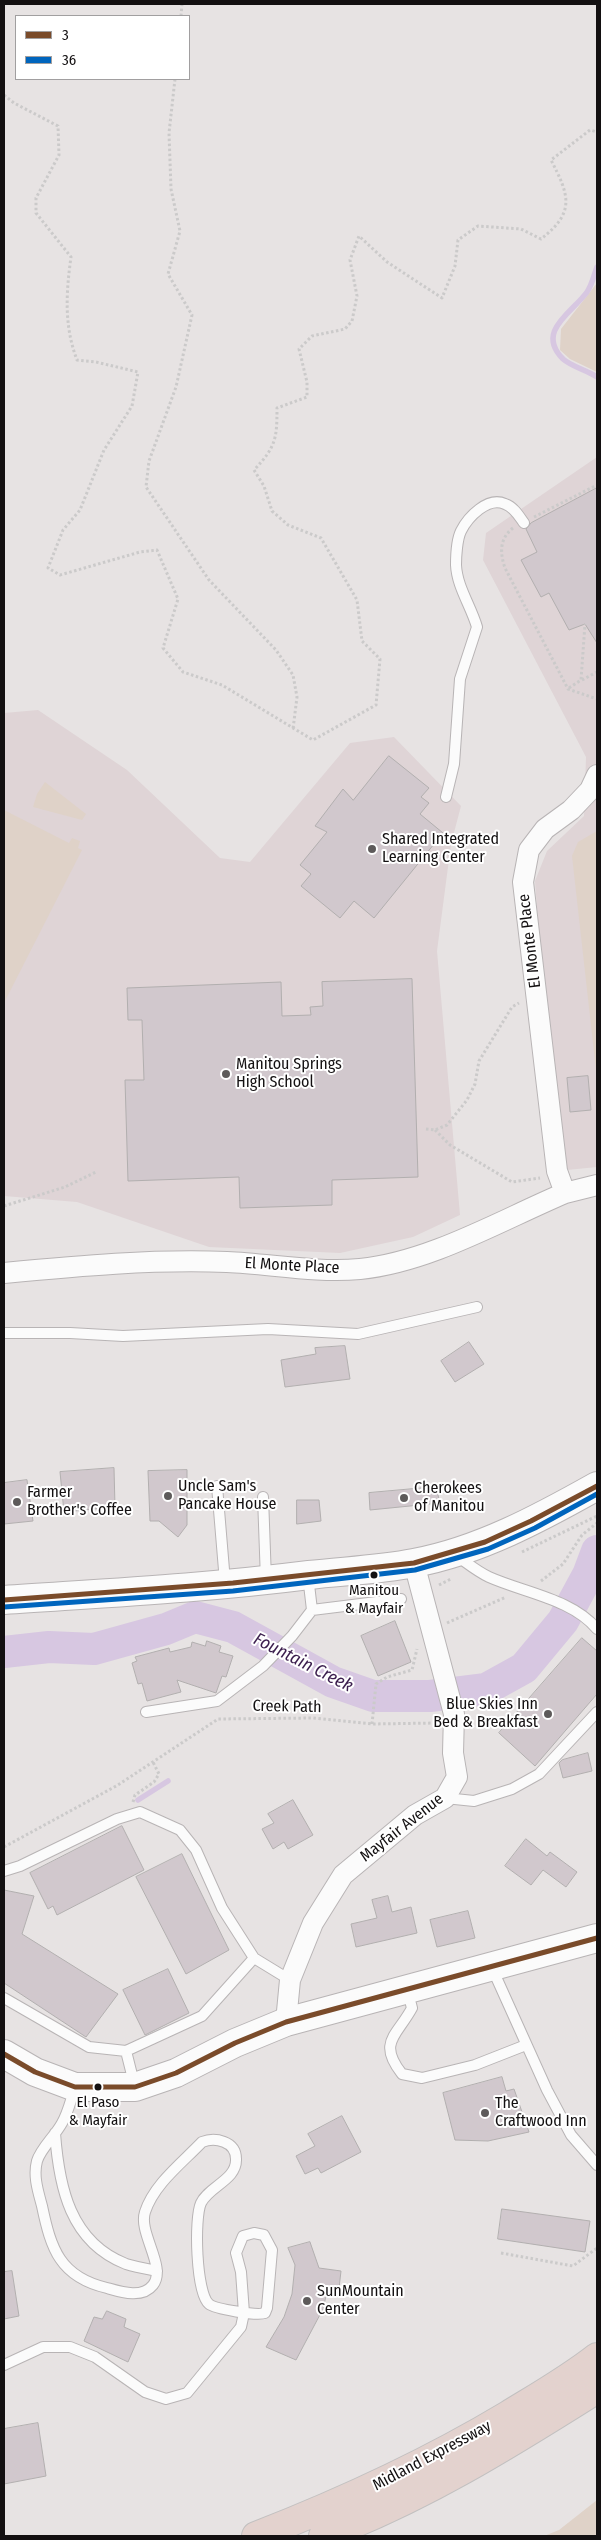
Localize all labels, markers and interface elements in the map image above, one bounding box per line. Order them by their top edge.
legend [15,15,190,80]
text: 3 [62,26,69,44]
text: 36 [62,51,76,69]
place label: Shared Integrated Learning Center [382,830,499,868]
marker: Shared Integrated Learning Center [366,843,378,855]
street label: El Monte Place [515,893,545,989]
place label: Manitou Springs High School [236,1055,342,1093]
marker: Manitou Springs High School [220,1068,232,1080]
street label: El Monte Place [244,1254,340,1278]
place label: Uncle Sam's Pancake House [178,1477,277,1515]
place label: Cherokees of Manitou [414,1479,485,1517]
place label: Farmer Brother's Coffee [27,1483,132,1521]
marker: Uncle Sam's Pancake House [162,1490,174,1502]
marker: Cherokees of Manitou [398,1492,410,1504]
marker: Farmer Brother's Coffee [11,1496,23,1508]
marker: Manitou & Mayfair [369,1570,379,1580]
place label: Manitou & Mayfair [345,1582,403,1617]
water label: Fountain Creek [250,1629,356,1697]
place label: Blue Skies Inn Bed & Breakfast [433,1695,538,1733]
street label: Creek Path [252,1697,322,1717]
marker: Blue Skies Inn Bed & Breakfast [542,1708,554,1720]
street label: Mayfair Avenue [357,1790,447,1866]
marker: El Paso & Mayfair [93,2082,103,2092]
place label: El Paso & Mayfair [69,2094,127,2129]
place label: The Craftwood Inn [495,2094,587,2132]
marker: The Craftwood Inn [479,2107,491,2119]
place label: SunMountain Center [317,2282,404,2320]
marker: SunMountain Center [301,2295,313,2307]
street label: Midland Expressway [370,2417,494,2495]

